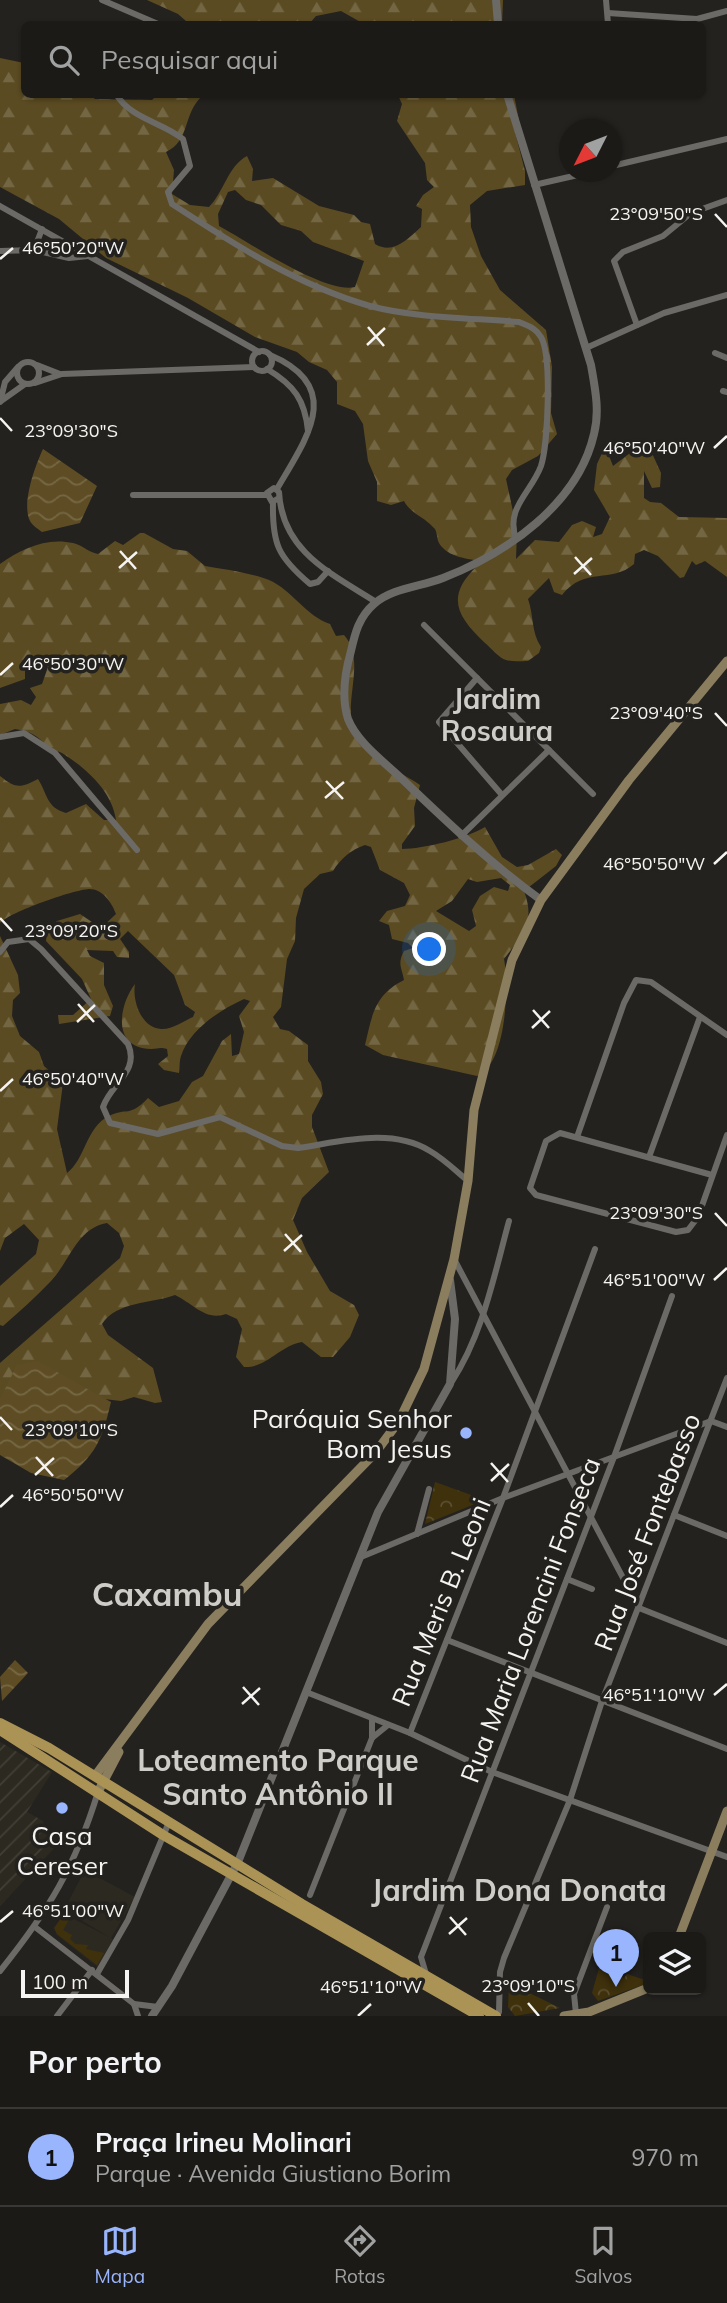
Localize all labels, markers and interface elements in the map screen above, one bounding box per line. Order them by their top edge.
search box [21,21,706,98]
icon: search [45,41,83,79]
text: Pesquisar aqui [101,43,278,76]
north arrow [559,119,622,182]
text: 23°09'50"S [609,202,703,225]
text: 46°50'20"W [22,236,124,259]
text: 23°09'30"S [24,419,118,442]
text: 46°50'40"W [603,436,705,459]
text: 46°50'30"W [22,652,124,675]
district label: Jardim Rosaura [441,681,553,748]
text: 23°09'40"S [609,701,703,724]
text: 46°50'50"W [603,852,705,875]
text: 23°09'20"S [24,919,118,942]
your location [412,932,446,966]
text: 46°50'40"W [22,1067,124,1090]
text: 23°09'30"S [609,1201,703,1224]
text: 46°51'00"W [603,1268,705,1291]
place label: Paróquia Senhor Bom Jesus [252,1402,453,1465]
street label: Rua José Fontebasso [586,1409,708,1655]
text: 23°09'10"S [24,1418,118,1441]
marker: Paróquia Senhor Bom Jesus [458,1425,474,1441]
street label: Rua Maria Lorencini Fonseca [453,1453,607,1787]
text: 46°50'50"W [22,1483,124,1506]
street label: Rua Meris B. Leoni [384,1493,498,1711]
district label: Caxambu [92,1573,242,1614]
text: 46°51'10"W [603,1683,705,1706]
district label: Loteamento Parque Santo Antônio II [137,1741,419,1813]
marker: Casa Cereser [54,1800,70,1816]
place label: Casa Cereser [17,1819,108,1882]
district label: Jardim Dona Donata [371,1871,667,1909]
text: 46°51'00"W [22,1899,124,1922]
pin: 1 [593,1929,639,1987]
map controls [643,1932,706,1995]
button: layers [643,1932,706,1995]
scale bar [21,1967,130,1999]
text: 100 m [32,1970,88,1994]
text: 23°09'10"S [481,1974,575,1997]
text: 46°51'10"W [320,1975,422,1998]
text: Por perto [28,2043,162,2081]
text: Praça Irineu Molinari [95,2126,352,2159]
text: 1 [44,2143,58,2172]
text: 970 m [631,2143,699,2172]
text: Parque · Avenida Giustiano Borim [95,2159,451,2188]
tab: Mapa [95,2222,145,2288]
tab: Rotas [334,2222,385,2288]
tab: Salvos [574,2222,632,2288]

